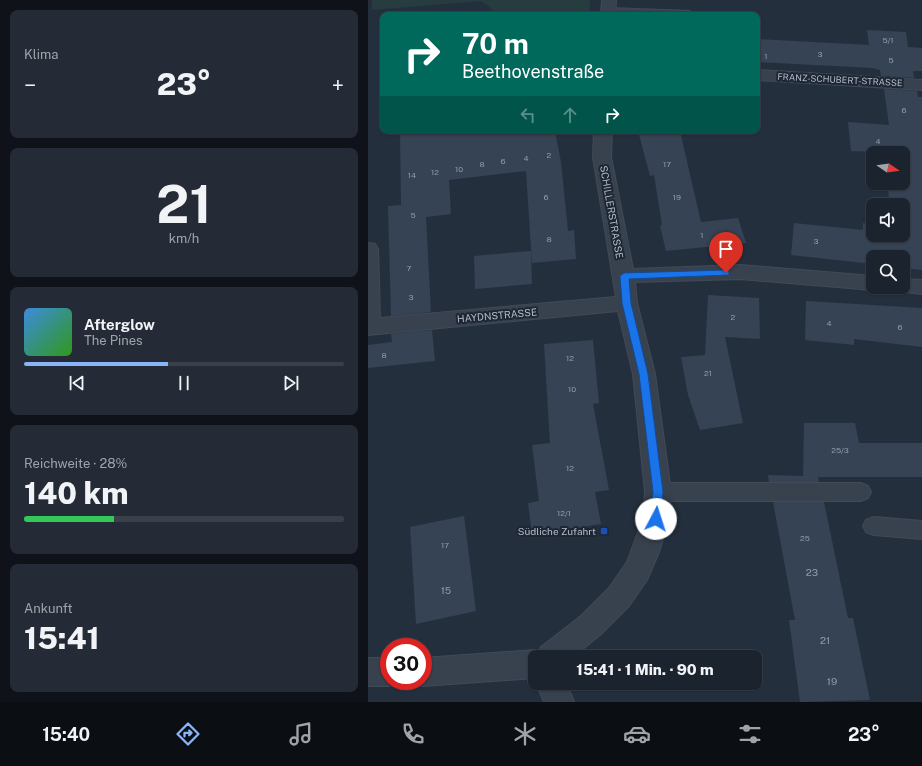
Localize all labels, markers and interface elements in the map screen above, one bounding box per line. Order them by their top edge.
text: 70 m [462,27,529,60]
icon: right [396,28,448,80]
house number: 5/1 [882,35,894,45]
text: Klima [24,47,58,62]
house number: 3 [817,49,823,59]
house number: 1 [764,51,768,61]
house number: 5 [888,55,894,65]
text: Beethovenstraße [462,61,604,82]
text: 23° [157,66,211,102]
street label: FRANZ-SCHUBERT-STRASSE [777,71,903,88]
text: − [24,72,36,98]
text: + [332,72,344,98]
icon: left [517,104,539,126]
icon: ahead [559,104,581,126]
icon: right [601,104,623,126]
house number: 6 [902,105,907,115]
house number: 4 [875,136,881,146]
north arrow [866,146,910,190]
map controls [866,146,910,294]
house number: 2 [547,150,552,160]
house number: 4 [523,153,529,163]
house number: 6 [501,156,506,166]
house number: 8 [479,159,485,169]
house number: 17 [663,159,671,169]
house number: 10 [455,164,463,174]
street label: SCHILLERSTRASSE [598,165,626,259]
house number: 12 [431,167,439,177]
house number: 14 [408,170,416,180]
text: 21 [156,174,212,235]
house number: 6 [544,192,549,202]
house number: 19 [673,192,681,202]
button: sound [866,198,910,242]
house number: 5 [410,210,416,220]
house number: 1 [700,230,704,240]
text: km/h [169,231,199,246]
pin [709,232,743,273]
house number: 8 [546,234,552,244]
house number: 3 [813,236,819,246]
icon: arrive [715,238,737,260]
button: search [866,250,910,294]
house number: 7 [407,263,412,273]
house number: 3 [408,292,414,302]
street label: HAYDNSTRASSE [456,306,538,324]
house number: 2 [731,312,736,322]
text: Afterglow [84,316,155,333]
house number: 4 [826,318,832,328]
house number: 6 [898,322,903,332]
text: The Pines [84,333,143,348]
house number: 8 [381,350,387,360]
house number: 12 [566,353,574,363]
house number: 21 [704,368,712,378]
icon: previous [66,372,88,394]
icon: pause [173,372,195,394]
icon: next [280,372,302,394]
house number: 10 [568,384,576,394]
house number: 25/3 [831,445,849,455]
text: Reichweite · 28% [24,456,127,471]
house number: 12 [566,463,574,473]
text: 140 km [24,475,128,511]
position arrow [635,498,677,540]
house number: 12/1 [557,508,571,518]
place label: Südliche Zufahrt [518,525,596,537]
marker: Südliche Zufahrt [599,526,609,536]
house number: 25 [800,533,810,543]
house number: 17 [441,540,449,550]
house number: 23 [806,566,818,578]
house number: 15 [441,584,451,596]
text: Ankunft [24,601,73,616]
text: 15:41 [24,620,100,656]
house number: 21 [820,634,830,646]
speed limit sign: 30 [380,638,432,690]
text: 15:41 · 1 Min. · 90 m [576,661,714,678]
house number: 19 [827,675,837,687]
icon: directions [174,720,202,748]
icon: music [287,720,315,748]
icon: phone [399,720,427,748]
icon: climate [511,720,539,748]
icon: car [623,720,651,748]
icon: filters [736,720,764,748]
text: 15:40 [42,724,90,745]
text: 23° [848,724,880,745]

